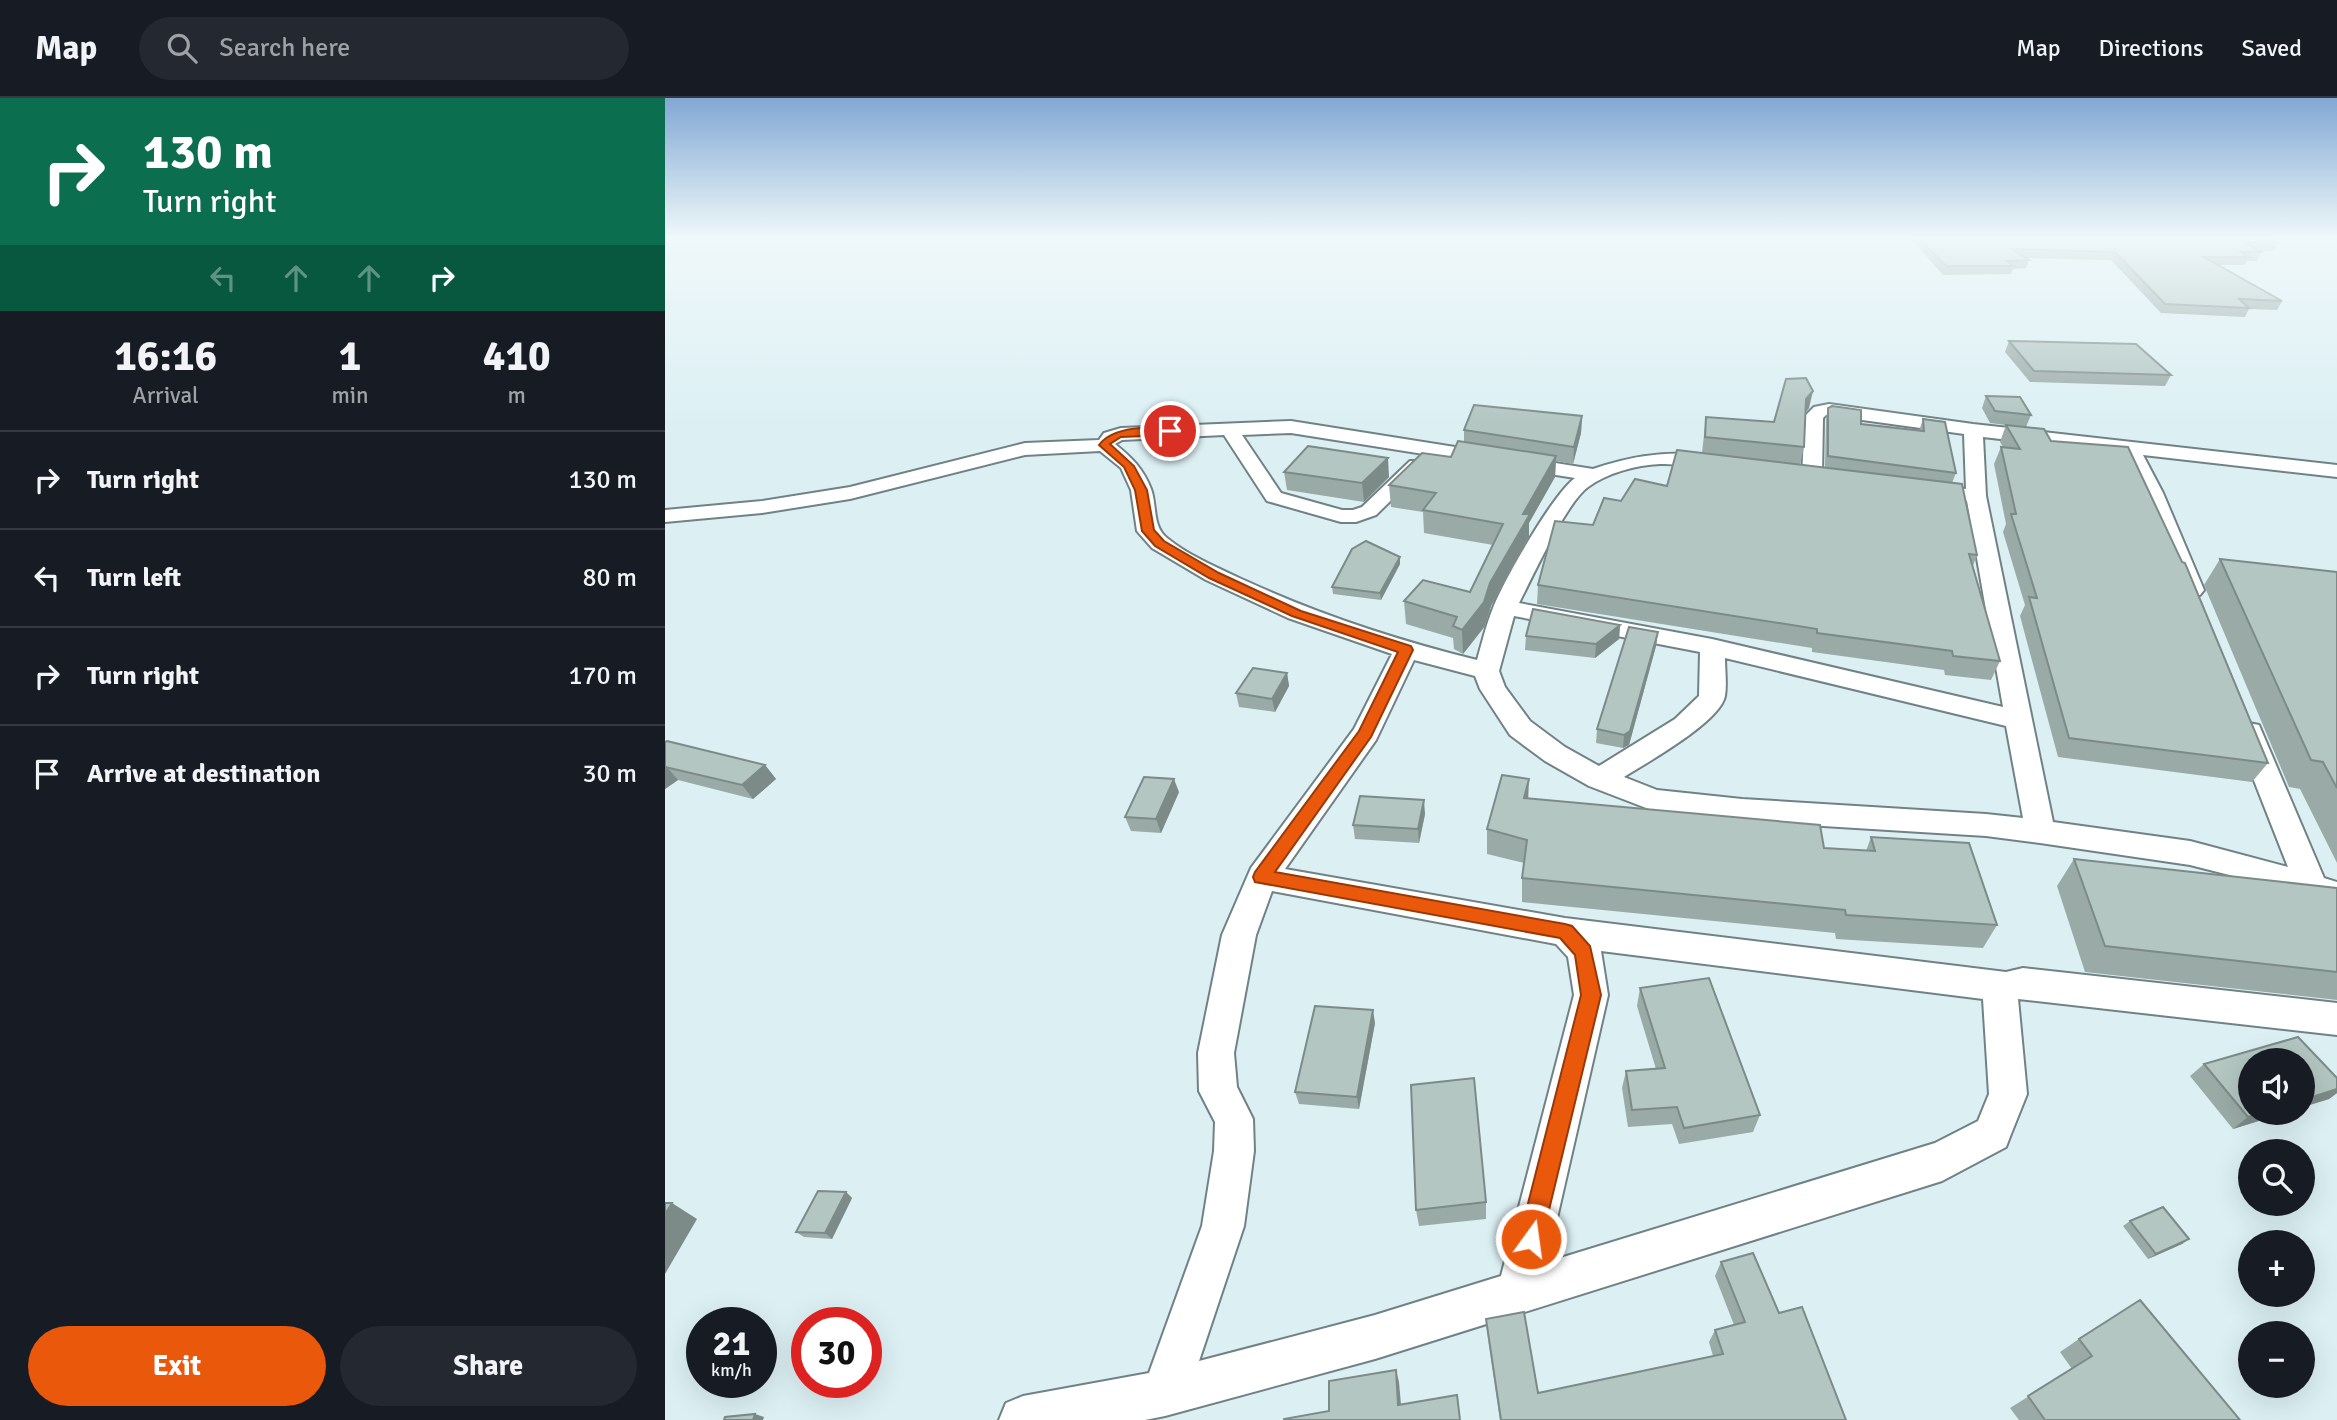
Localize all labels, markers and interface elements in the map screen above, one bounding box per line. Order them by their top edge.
search box [139,17,629,80]
text: Map [35,28,97,69]
icon: search [163,29,201,67]
text: Search here [219,32,350,64]
text: Map [2016,33,2061,63]
text: Directions [2099,33,2204,63]
text: Saved [2242,33,2302,63]
text: 130 m [143,122,273,182]
icon: right [28,126,119,217]
text: Turn right [143,182,276,221]
icon: left [204,259,242,297]
icon: ahead [277,259,315,297]
icon: ahead [350,259,388,297]
icon: right [423,259,461,297]
text: 16:16 [114,331,217,382]
text: 1 [339,331,361,382]
text: 410 [483,331,551,382]
text: Arrival [133,381,199,410]
text: min [331,381,369,410]
text: m [508,381,526,410]
pin [1140,401,1200,461]
icon: arrive [1151,412,1189,450]
icon: right [28,461,66,499]
text: Turn right [87,464,199,496]
text: 130 m [568,464,637,496]
icon: left [28,559,66,597]
text: Turn left [87,562,181,594]
text: 80 m [582,562,637,594]
icon: right [28,657,66,695]
text: Turn right [87,660,199,692]
text: 170 m [568,660,637,692]
icon: arrive [28,755,66,793]
text: Arrive at destination [87,758,320,790]
text: 30 m [582,758,637,790]
map controls [2238,1048,2315,1398]
button: sound [2238,1048,2315,1125]
button: search [2238,1139,2315,1216]
position arrow [1494,1202,1568,1276]
button: + [2238,1230,2315,1307]
speed limit sign: 30 [791,1307,882,1398]
button: − [2238,1321,2315,1398]
text: 21 [713,1322,750,1365]
button: Exit [28,1326,326,1406]
button: Share [340,1326,637,1406]
text: km/h [711,1359,752,1381]

